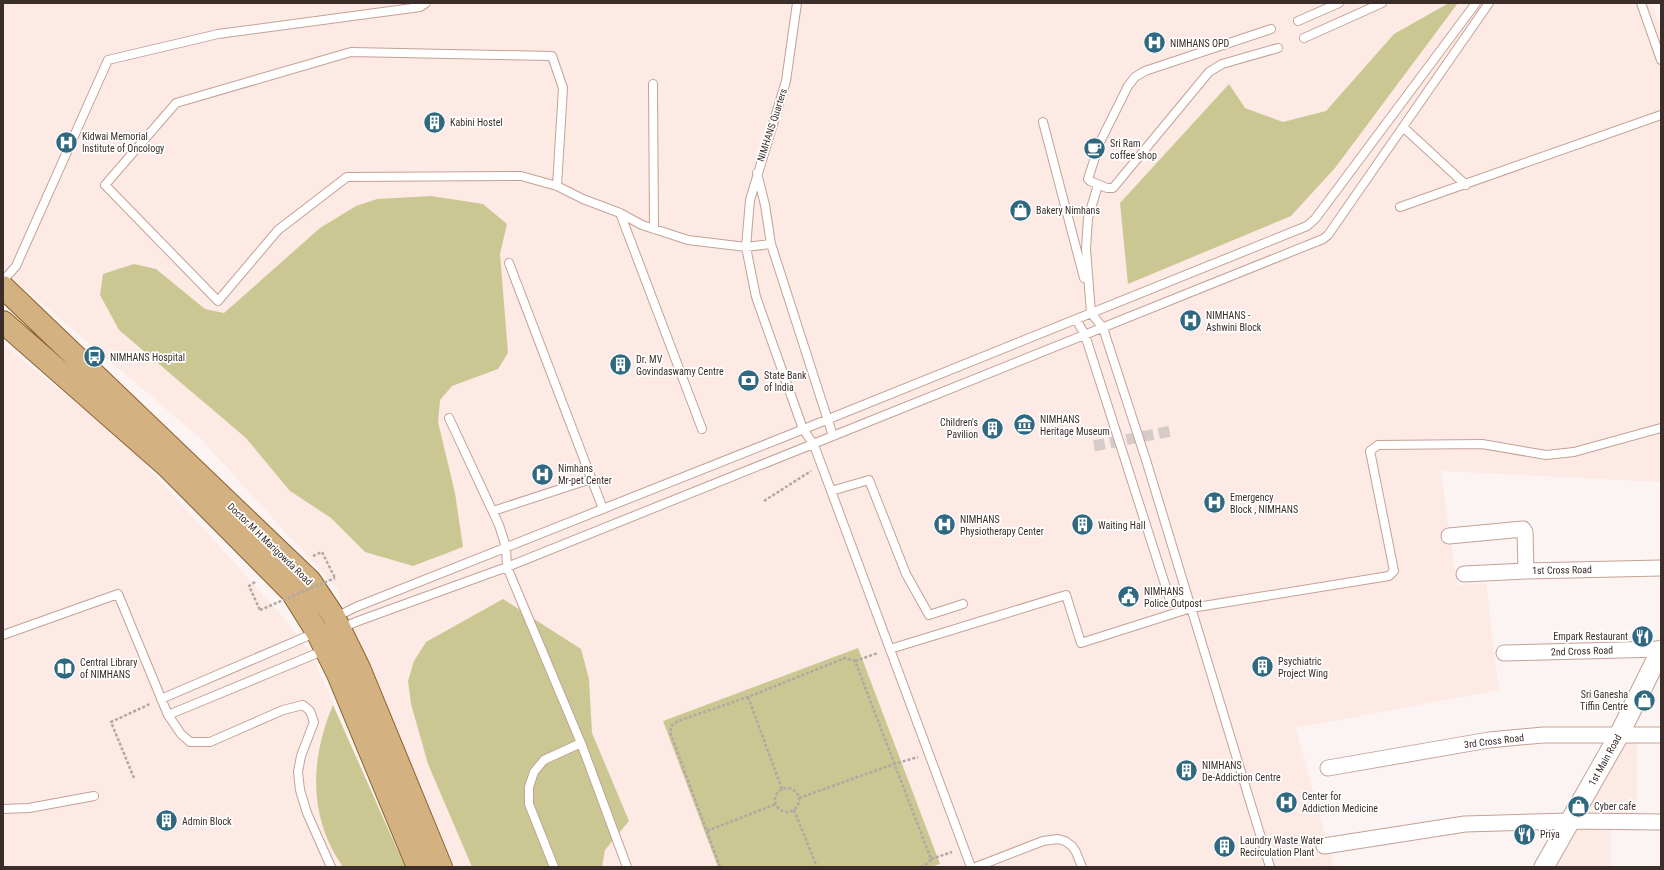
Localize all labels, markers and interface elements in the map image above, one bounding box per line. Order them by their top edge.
hospital icon: NIMHANS OPD [1142,30,1168,56]
place label: NIMHANS OPD [1170,38,1230,49]
street label: NIMHANS Quarters [755,87,789,163]
building icon: Kabini Hostel [422,109,448,135]
place label: Kabini Hostel [450,117,503,128]
hospital icon: Kidwai Memorial Institute of Oncology [53,129,79,155]
place label: Kidwai Memorial Institute of Oncology [82,131,164,154]
cafe icon: Sri Ram coffee shop [1081,136,1107,162]
place label: Sri Ram coffee shop [1110,138,1157,161]
shop icon: Bakery Nimhans [1007,197,1033,223]
place label: Bakery Nimhans [1036,205,1100,216]
hospital icon: NIMHANS - Ashwini Block [1177,308,1203,334]
place label: NIMHANS - Ashwini Block [1206,310,1262,333]
bus stop icon: NIMHANS Hospital [82,344,108,370]
place label: NIMHANS Hospital [110,352,185,363]
building icon: Dr. MV Govindaswamy Centre [607,352,633,378]
place label: Dr. MV Govindaswamy Centre [636,354,724,377]
bank icon: State Bank of India [736,368,762,394]
place label: State Bank of India [764,370,807,393]
museum icon: NIMHANS Heritage Museum [1011,412,1037,438]
place label: NIMHANS Heritage Museum [1040,414,1110,437]
building icon: Children's Pavilion [980,415,1006,441]
place label: Children's Pavilion [940,417,978,440]
hospital icon: Nimhans Mr-pet Center [529,461,555,487]
place label: Nimhans Mr-pet Center [558,463,612,486]
hospital icon: Emergency Block , NIMHANS [1202,490,1228,516]
place label: Emergency Block , NIMHANS [1230,492,1298,515]
street label: Doctor M H Marigowda Road [225,501,315,587]
hospital icon: NIMHANS Physiotherapy Center [932,512,958,538]
building icon: Waiting Hall [1069,512,1095,538]
place label: NIMHANS Physiotherapy Center [960,514,1044,537]
place label: Waiting Hall [1098,520,1145,531]
street label: 1st Cross Road [1532,564,1592,576]
public building icon: NIMHANS Police Outpost [1116,584,1142,610]
place label: NIMHANS Police Outpost [1144,586,1202,609]
restaurant icon: Empark Restaurant [1630,623,1656,649]
place label: Empark Restaurant [1553,631,1628,642]
street label: 2nd Cross Road [1551,644,1613,658]
building icon: Psychiatric Project Wing [1249,654,1275,680]
library icon: Central Library of NIMHANS [52,655,78,681]
place label: Psychiatric Project Wing [1278,656,1328,679]
place label: Central Library of NIMHANS [80,657,137,680]
shop icon: Sri Ganesha Tiffin Centre [1631,687,1657,713]
place label: Sri Ganesha Tiffin Centre [1580,689,1628,712]
street label: 3rd Cross Road [1463,732,1525,750]
street label: 1st Main Road [1586,733,1624,787]
building icon: NIMHANS De-Addiction Centre [1173,758,1199,784]
place label: NIMHANS De-Addiction Centre [1202,760,1281,783]
hospital icon: Center for Addiction Medicine [1273,789,1299,815]
place label: Center for Addiction Medicine [1302,791,1378,814]
shop icon: Cyber cafe [1566,793,1592,819]
place label: Cyber cafe [1594,801,1636,812]
building icon: Admin Block [154,808,180,834]
place label: Admin Block [182,816,232,827]
restaurant icon: Priya [1512,821,1538,847]
place label: Priya [1540,829,1560,840]
building icon: Laundry Waste Water Recirculation Plant [1212,833,1238,859]
place label: Laundry Waste Water Recirculation Plant [1240,835,1323,858]

